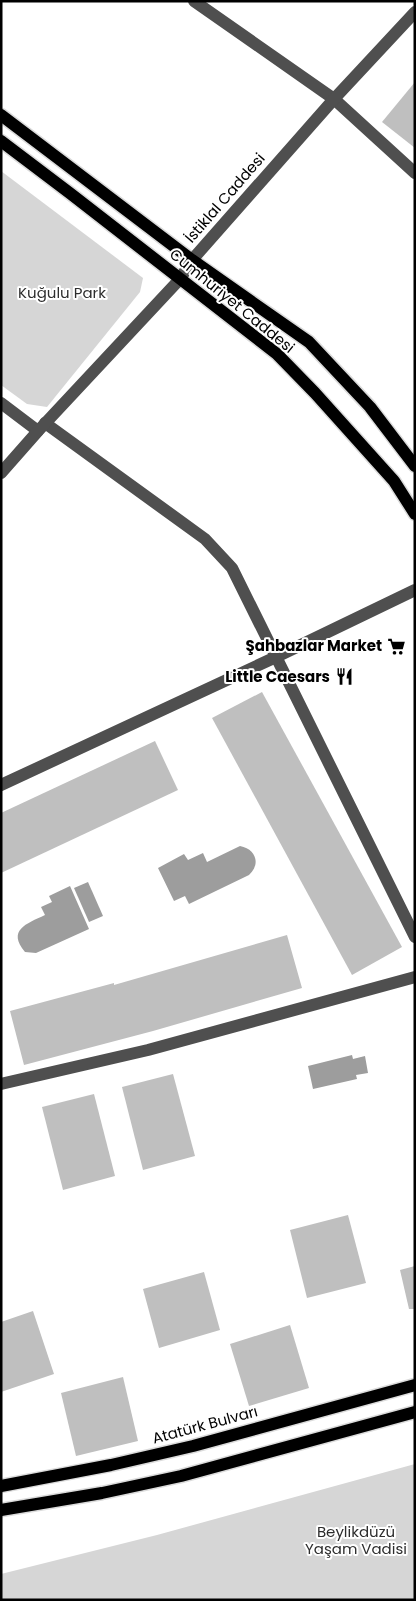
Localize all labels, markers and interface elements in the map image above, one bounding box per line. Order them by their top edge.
street label: İstiklal Caddesi [180,148,270,247]
street label: Cumhuriyet Caddesi [165,244,299,358]
park label: Kuğulu Park [18,282,106,303]
place label: Şahbazlar Market [245,635,382,656]
supermarket icon: Şahbazlar Market [386,636,406,656]
place label: Little Caesars [225,666,330,687]
restaurant icon: Little Caesars [334,667,354,687]
street label: Atatürk Bulvarı [150,1400,260,1449]
park label: Beylikdüzü Yaşam Vadisi [305,1521,407,1559]

